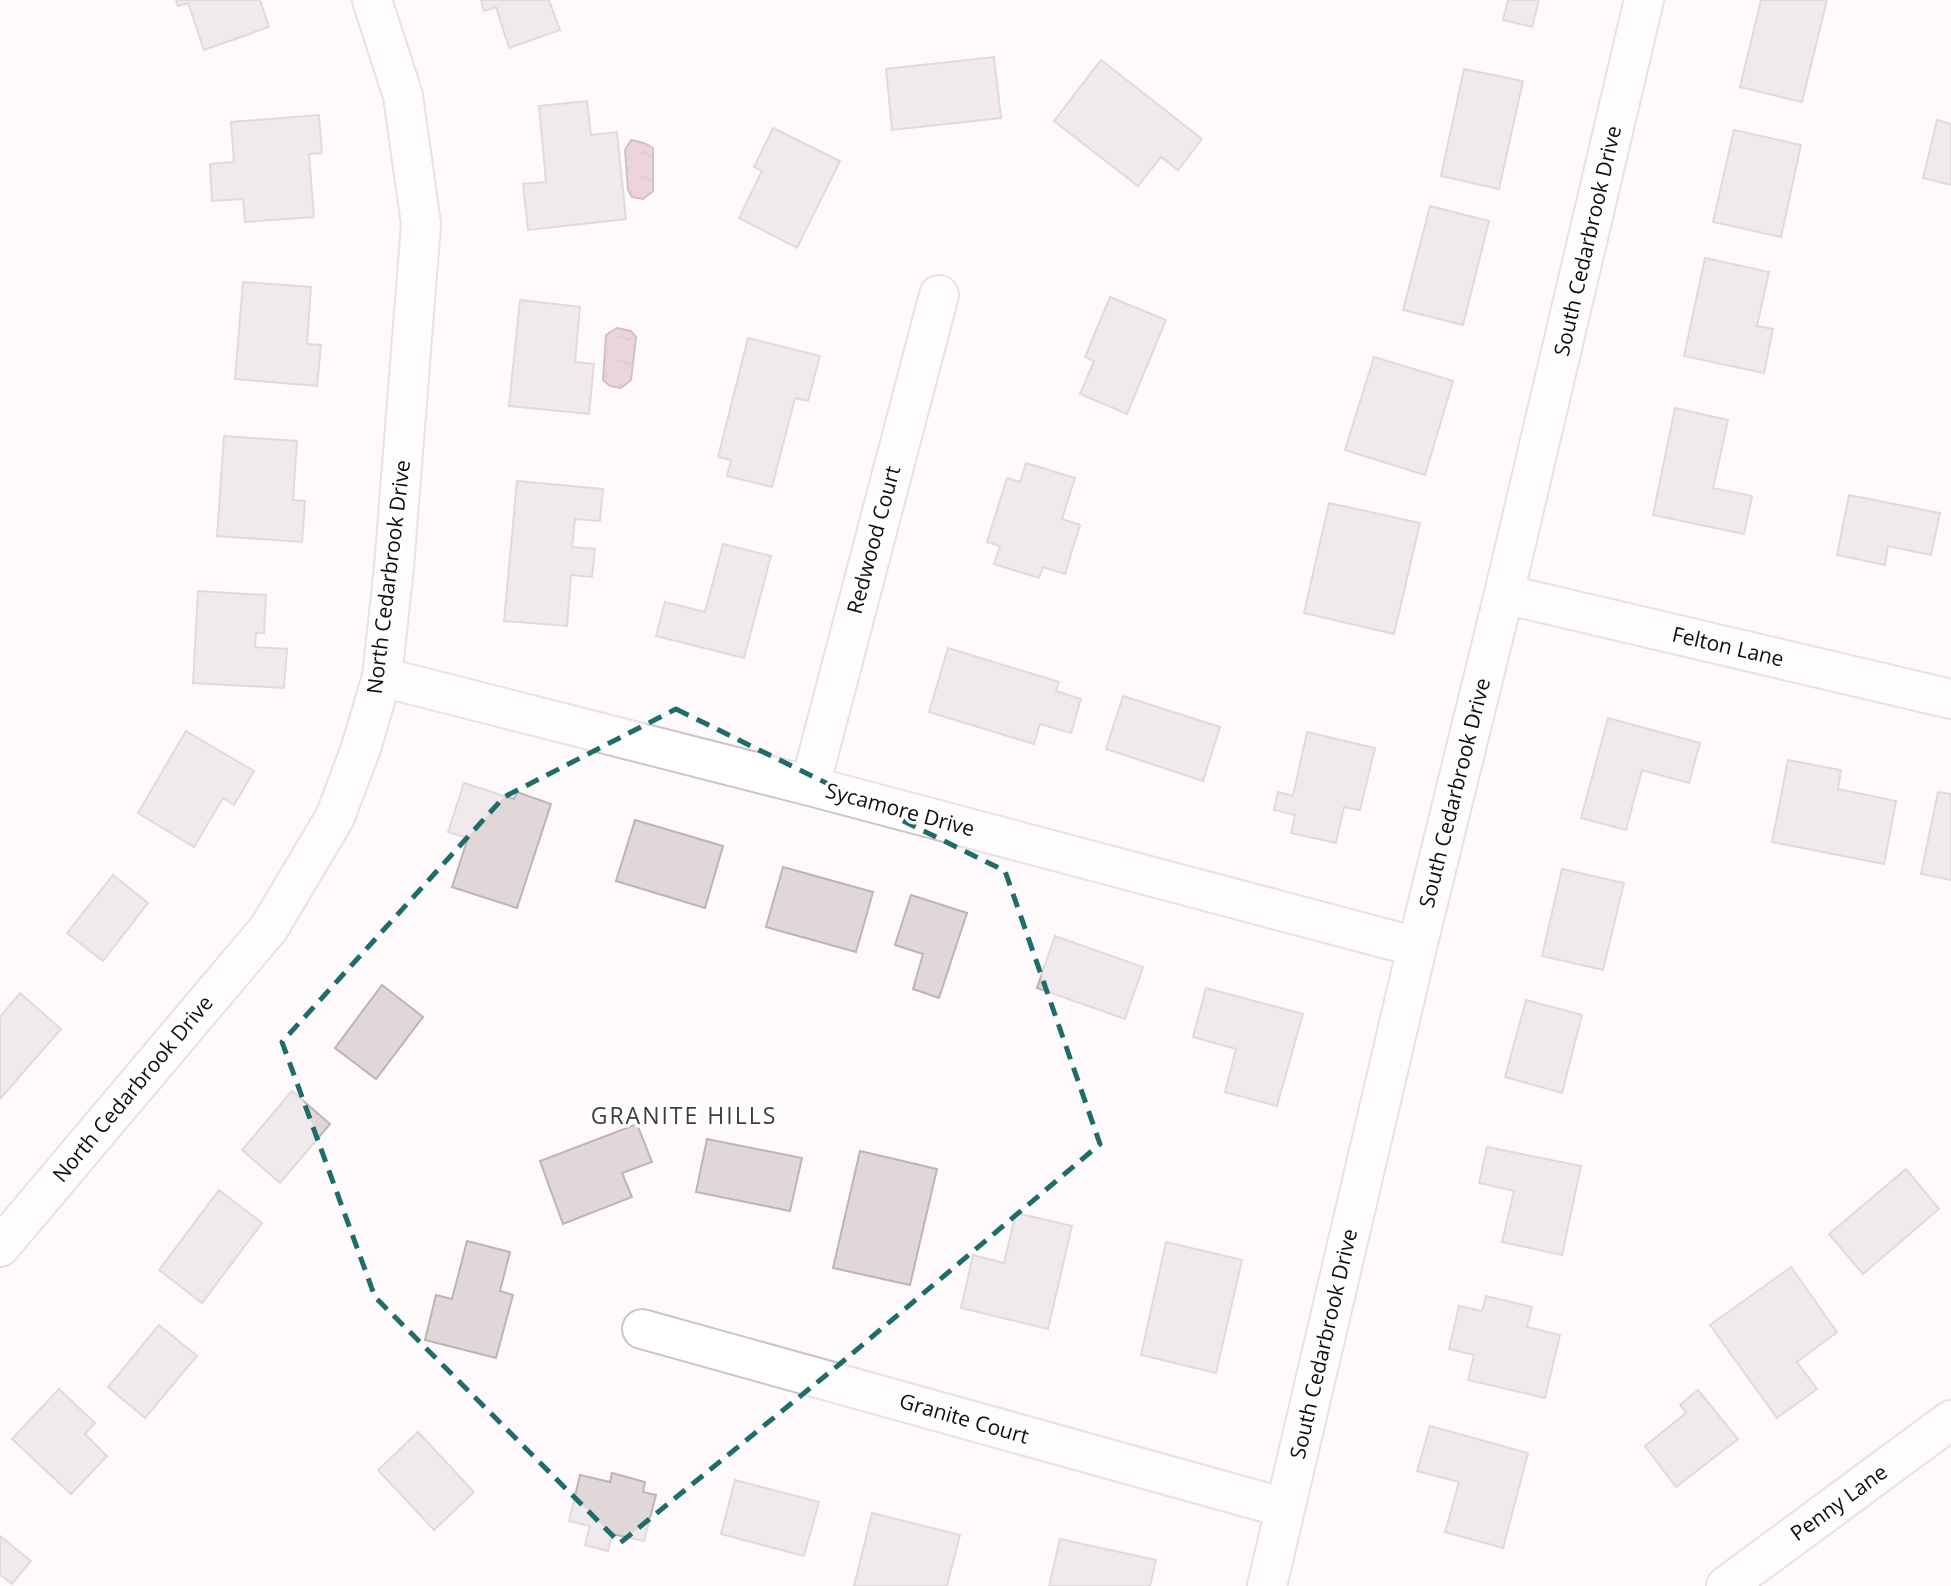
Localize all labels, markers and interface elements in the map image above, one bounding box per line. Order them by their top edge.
street label: South Cedarbrook Drive [1547,123,1627,359]
street label: North Cedarbrook Drive [360,458,416,695]
street label: Redwood Court [840,463,906,617]
street label: Felton Lane [1670,620,1787,672]
street label: South Cedarbrook Drive [1412,675,1496,910]
street label: Sycamore Drive [823,776,978,842]
street label: North Cedarbrook Drive [46,989,219,1188]
district label: GRANITE HILLS [591,1099,777,1131]
street label: South Cedarbrook Drive [1283,1226,1363,1462]
street label: Granite Court [896,1386,1032,1450]
street label: Penny Lane [1784,1458,1893,1547]

